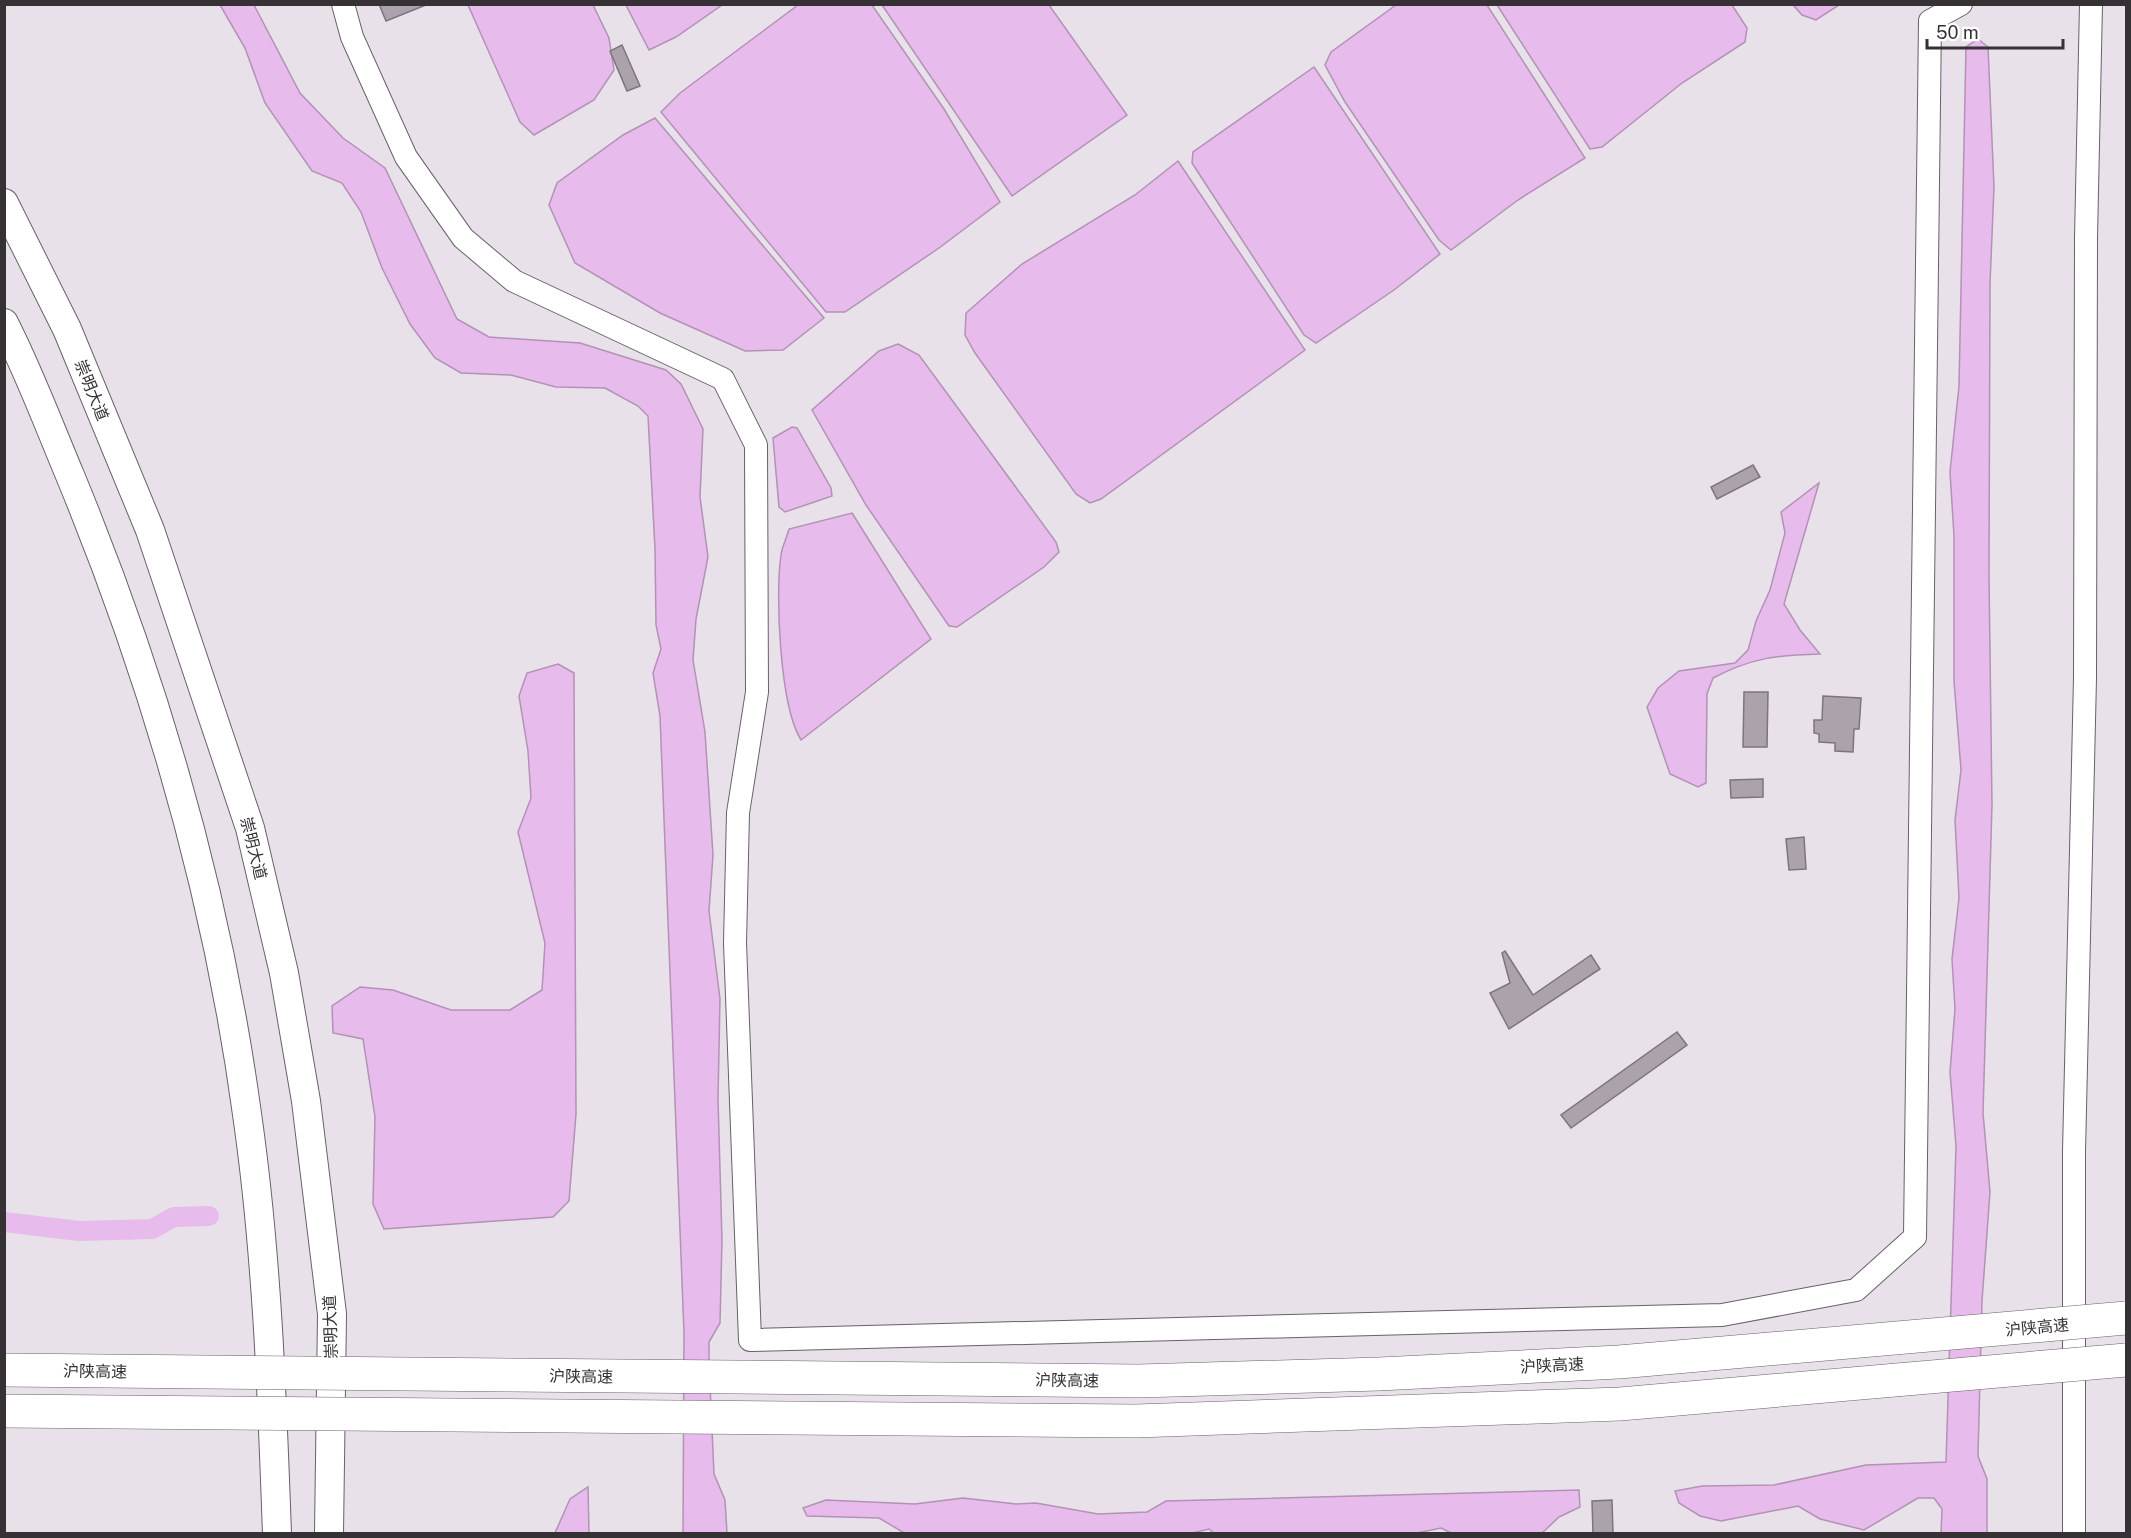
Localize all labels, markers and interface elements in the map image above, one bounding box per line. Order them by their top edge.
scale bar [1927,12,2064,50]
text: 50 m [1936,22,1979,43]
street label: 崇明大道 [71,357,112,423]
street label: 崇明大道 [237,815,270,881]
street label: 崇明大道 [320,1295,341,1359]
street label: 沪陕高速 [2004,1315,2070,1340]
street label: 沪陕高速 [1520,1354,1584,1377]
street label: 沪陕高速 [63,1361,127,1382]
street label: 沪陕高速 [549,1366,613,1387]
street label: 沪陕高速 [1035,1370,1099,1391]

